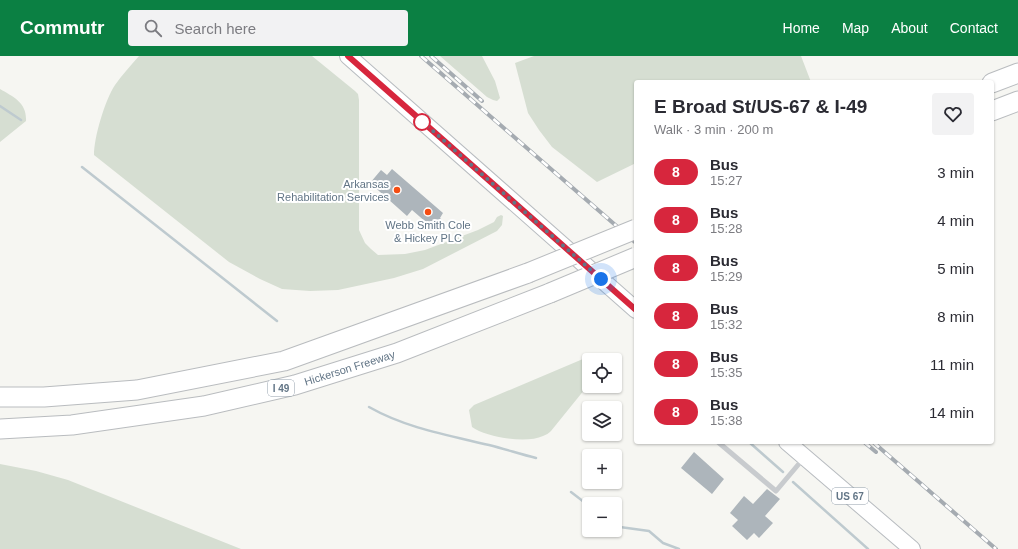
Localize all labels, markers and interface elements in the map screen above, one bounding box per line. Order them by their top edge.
search box [128,10,408,46]
text: Commutr [20,17,104,38]
icon: search [142,17,164,39]
text: Search here [174,20,256,37]
text: Home [783,20,820,36]
text: Map [842,20,869,36]
text: About [891,20,928,36]
text: Contact [950,20,998,36]
button: heart [932,93,974,135]
text: E Broad St/US-67 & I-49 [654,96,867,117]
unlabelled marker [413,113,431,131]
text: Walk · 3 min · 200 m [654,122,773,137]
text: Bus [710,156,738,173]
text: 8 [672,164,680,180]
text: 3 min [937,164,974,181]
text: 15:27 [710,173,743,188]
place label: Arkansas Rehabilitation Services [277,178,390,203]
marker: Arkansas Rehabilitation Services [392,185,402,195]
text: Bus [710,204,738,221]
marker: Webb Smith Cole & Hickey PLC [423,207,433,217]
text: 8 [672,212,680,228]
text: 4 min [937,212,974,229]
place label: Webb Smith Cole & Hickey PLC [385,219,471,244]
text: 15:28 [710,221,743,236]
text: Bus [710,252,738,269]
text: 8 [672,260,680,276]
text: 5 min [937,260,974,277]
your location [591,269,611,289]
text: 15:29 [710,269,743,284]
text: Bus [710,300,738,317]
text: 8 [672,308,680,324]
text: 8 min [937,308,974,325]
text: 15:32 [710,317,743,332]
street label: Hickerson Freeway [303,348,397,388]
text: Bus [710,348,738,365]
map controls [582,353,622,537]
button: locate [582,353,622,393]
text: 8 [672,356,680,372]
text: 11 min [930,356,974,373]
text: 15:35 [710,365,743,380]
road number: I 49 [268,380,294,396]
text: Bus [710,396,738,413]
button: layers [582,401,622,441]
text: 8 [672,404,680,420]
text: 14 min [929,404,974,421]
text: 15:38 [710,413,743,428]
button: + [582,449,622,489]
road number: US 67 [832,488,868,504]
button: − [582,497,622,537]

